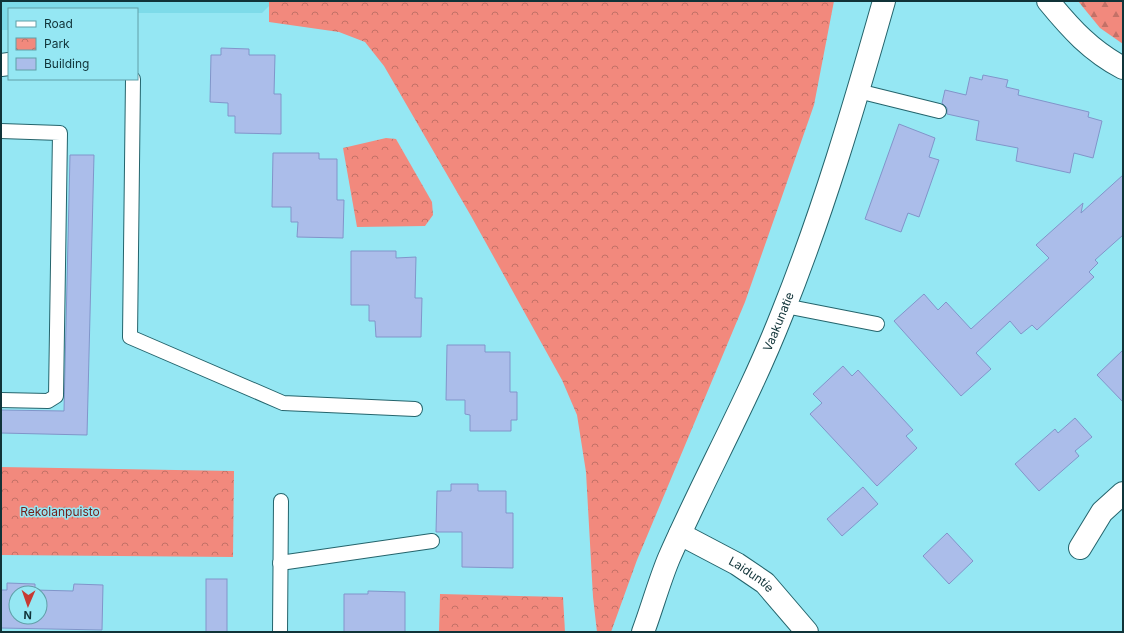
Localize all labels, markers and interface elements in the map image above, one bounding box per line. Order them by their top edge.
legend [8,8,138,80]
text: Road [44,16,73,31]
text: Park [44,36,70,51]
text: Building [44,56,89,71]
street label: Vaakunatie [759,290,797,353]
park label: Rekolanpuisto [20,504,100,519]
street label: Laiduntie [726,553,777,595]
north arrow [8,585,48,625]
text: N [23,608,32,622]

